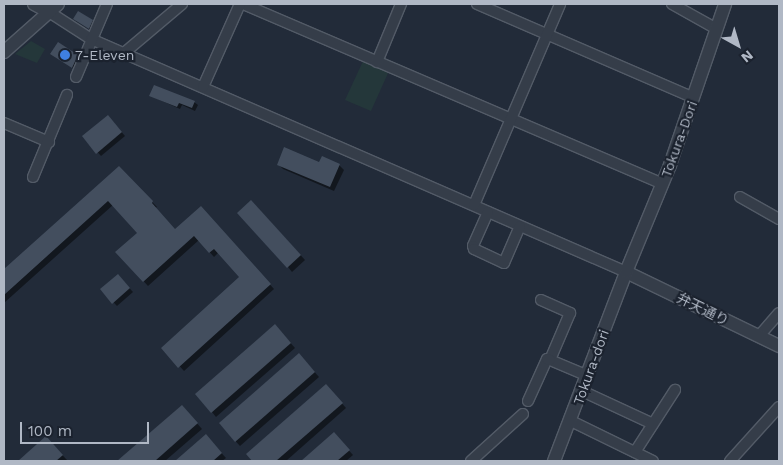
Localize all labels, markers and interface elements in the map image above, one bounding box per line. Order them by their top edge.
north arrow [713,20,763,70]
place label: 7-Eleven [75,47,134,63]
text: N [738,47,757,66]
marker: 7-Eleven [59,49,71,61]
street label: Tokura-Dori [657,98,701,180]
street label: 弁天通り [674,289,732,329]
street label: Tokura-dori [570,327,612,407]
scale bar [22,412,151,444]
text: 100 m [28,422,72,440]

